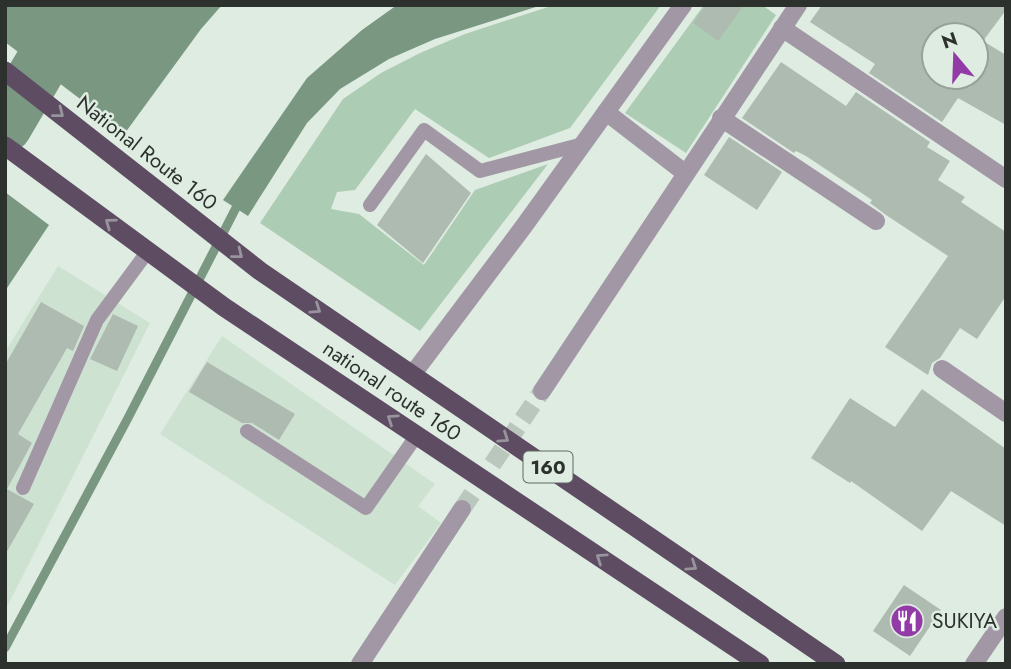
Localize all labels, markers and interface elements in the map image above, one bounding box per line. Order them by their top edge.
north arrow [920,21,990,91]
text: N [938,25,961,56]
street label: National Route 160 [70,88,224,218]
one-way arrow [51,105,64,118]
one-way arrow [105,219,118,231]
one-way arrow [230,245,243,258]
one-way arrow [308,301,321,313]
street label: national route 160 [317,334,467,448]
one-way arrow [386,414,399,427]
one-way arrow [496,429,509,442]
road number: 160 [524,452,572,482]
one-way arrow [596,553,609,566]
one-way arrow [684,558,697,570]
restaurant icon: SUKIYA [888,602,926,640]
place label: SUKIYA [932,606,997,636]

